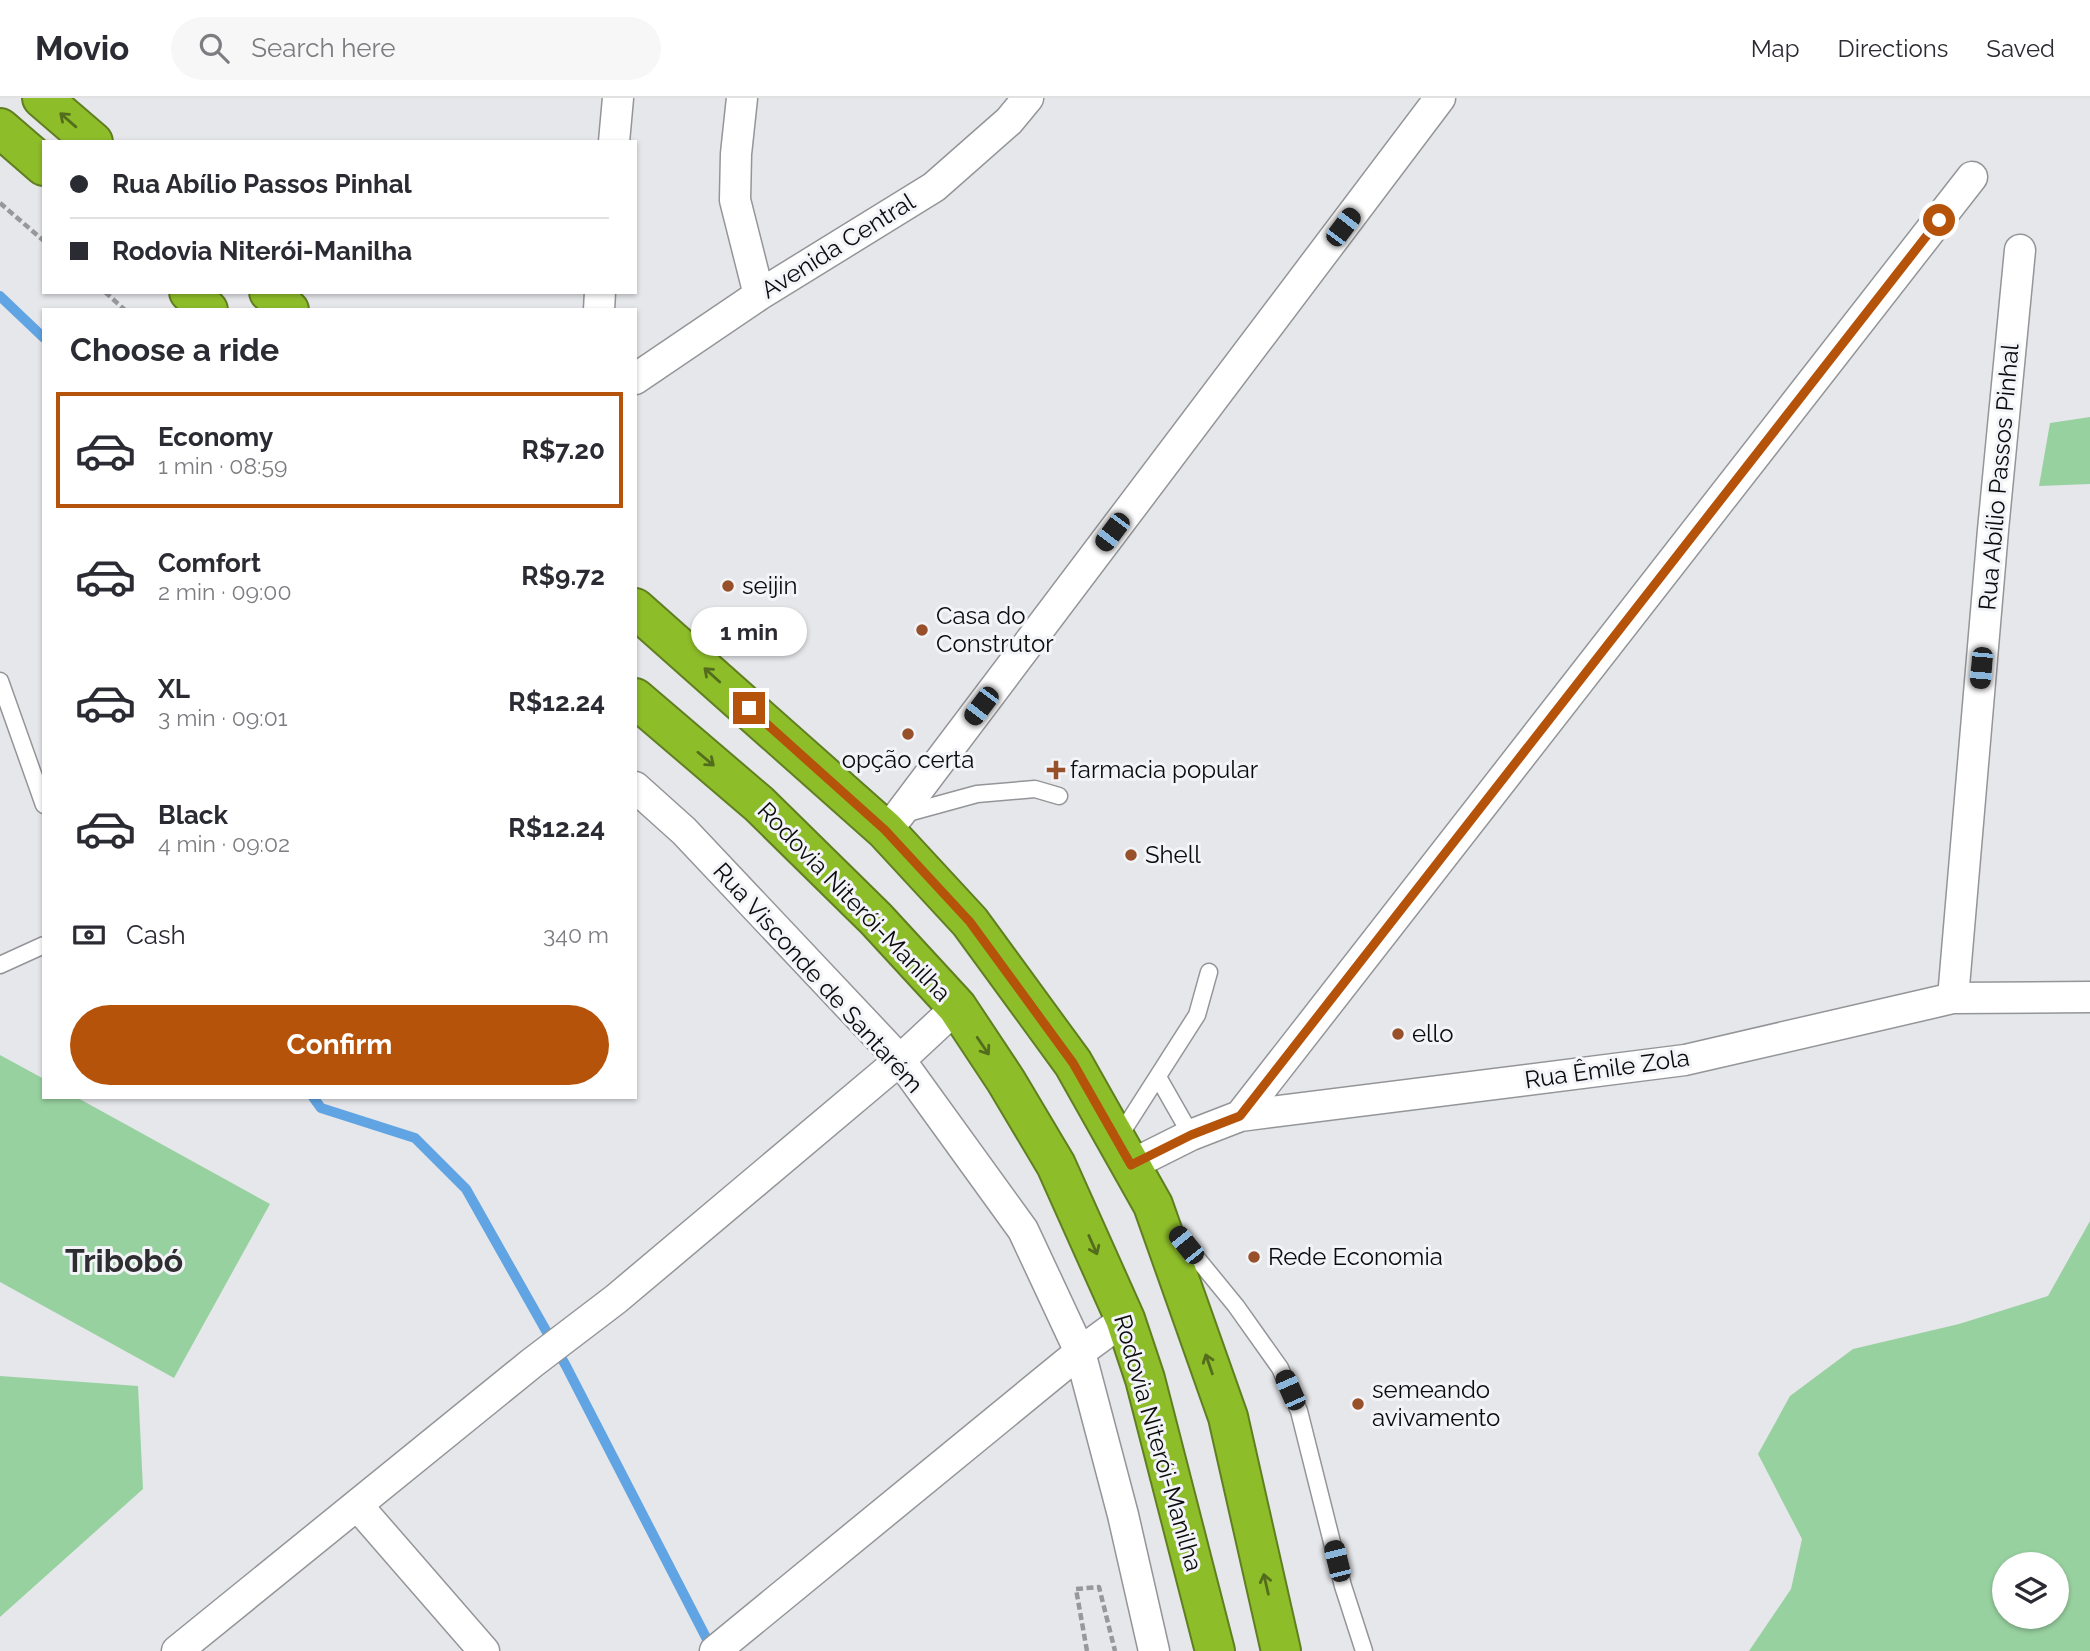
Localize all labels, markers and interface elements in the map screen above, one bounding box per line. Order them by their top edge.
search box [171,17,661,80]
text: Movio [35,29,129,68]
icon: search [195,29,233,67]
text: Search here [251,33,396,63]
text: Map [1751,34,1800,63]
text: Directions [1838,34,1948,63]
text: Saved [1986,34,2055,63]
one-way arrow [59,112,77,128]
text: Rua Abílio Passos Pinhal [112,169,412,199]
street label: Avenida Central [756,186,920,304]
car [1322,204,1365,250]
route start [1923,204,1955,236]
text: Rodovia Niterói-Manilha [112,236,412,266]
text: Choose a ride [70,331,279,368]
street label: Rua Abílio Passos Pinhal [1972,342,2025,611]
icon: car [74,419,137,482]
text: Economy [158,422,273,452]
text: R$7.20 [522,435,605,465]
text: 1 min · 08:59 [158,452,287,479]
car [1091,509,1134,555]
icon: car [74,545,137,608]
text: Comfort [158,548,261,578]
text: R$9.72 [521,561,605,591]
place label: seijin [742,571,798,600]
text: 2 min · 09:00 [158,578,292,605]
marker: seijin [720,578,736,594]
place label: Casa do Construtor [936,601,1054,658]
callout: 1 min [691,606,807,656]
text: 1 min [720,618,778,645]
marker: Casa do Construtor [914,622,930,638]
car [1969,646,1994,690]
one-way arrow [703,667,721,683]
icon: car [74,671,137,734]
text: XL [158,674,190,704]
car [960,683,1003,729]
text: R$12.24 [508,687,605,717]
route end [733,692,765,724]
text: 3 min · 09:01 [158,704,288,731]
marker: opção certa [900,726,916,742]
place label: opção certa [842,745,974,774]
one-way arrow [697,750,715,766]
place label: farmacia popular [1070,755,1259,784]
marker: farmacia popular [1048,762,1064,778]
street label: Rodovia Niterói-Manilha [752,796,957,1007]
icon: car [74,797,137,860]
text: Black [158,800,228,830]
text: R$12.24 [508,813,605,843]
text: 4 min · 09:02 [158,830,290,857]
place label: Shell [1145,840,1201,869]
marker: Shell [1123,847,1139,863]
street label: Rua Visconde de Santarém [707,857,929,1099]
icon: cash [70,916,108,954]
text: Cash [126,920,186,950]
text: 340 m [543,921,609,948]
button: Confirm [70,1005,609,1085]
place label: ello [1412,1019,1453,1048]
marker: ello [1390,1026,1406,1042]
one-way arrow [976,1036,990,1056]
street label: Rua Êmile Zola [1523,1043,1691,1094]
car [1165,1222,1208,1268]
one-way arrow [1087,1234,1100,1255]
district label: Tribobó [65,1242,183,1279]
place label: Rede Economia [1268,1242,1443,1271]
marker: Rede Economia [1246,1249,1262,1265]
street label: Rodovia Niterói-Manilha [1108,1311,1209,1575]
one-way arrow [1202,1354,1214,1376]
car [1272,1367,1309,1413]
place label: semeando avivamento [1372,1375,1500,1432]
marker: semeando avivamento [1350,1396,1366,1412]
car [1322,1538,1353,1584]
map controls [1992,1552,2069,1629]
button: layers [1992,1552,2069,1629]
one-way arrow [1259,1573,1273,1596]

